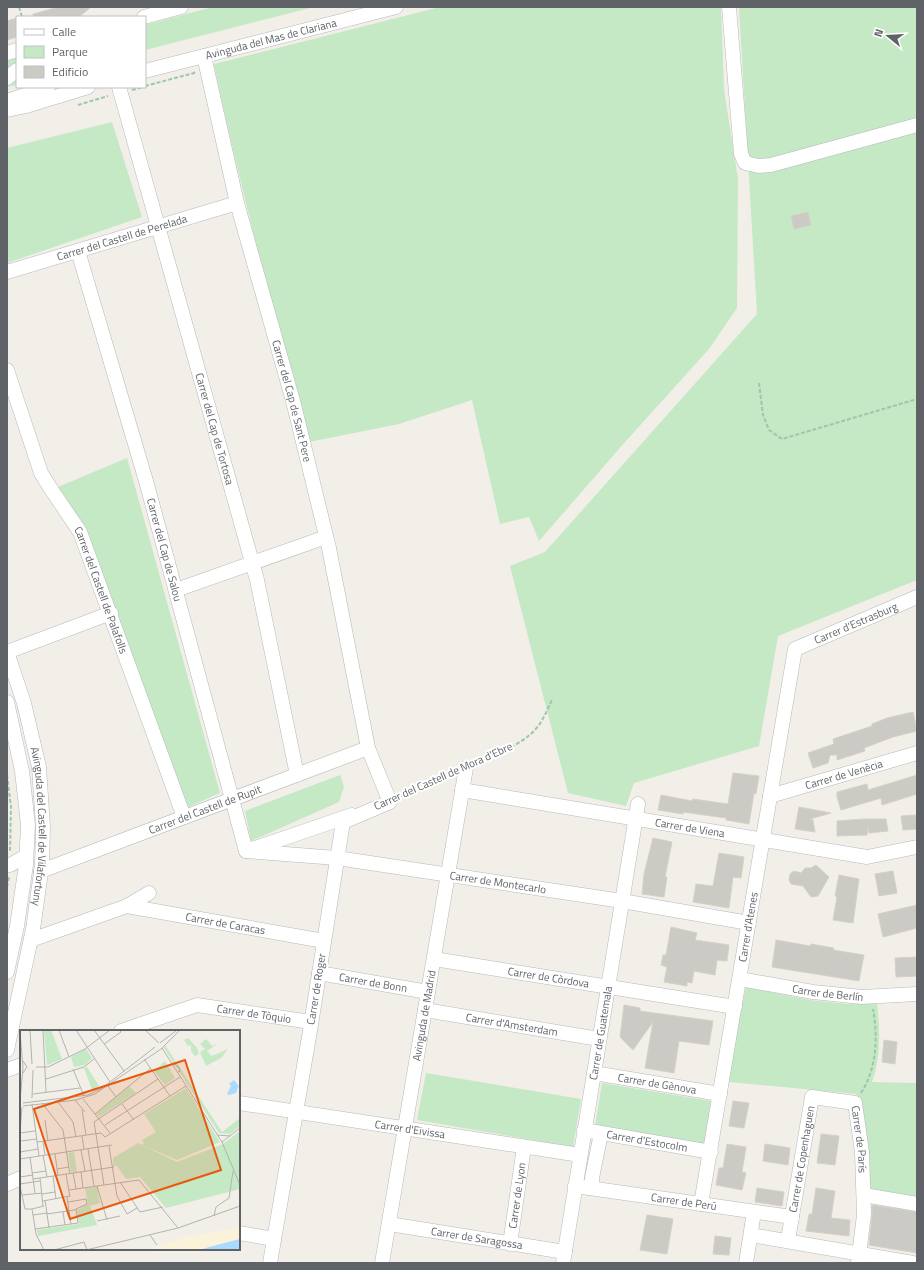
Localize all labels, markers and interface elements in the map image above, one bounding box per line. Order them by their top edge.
street label: Avinguda del Mas de Clariana [204,14,339,63]
legend [16,16,146,88]
north arrow [868,16,908,56]
text: Calle [52,22,76,41]
text: N [870,27,887,39]
text: Parque [52,42,88,61]
text: Edificio [52,62,88,81]
street label: Carrer del Castell de Perelada [55,210,189,265]
street label: Carrer del Cap de Sant Pere [268,338,316,464]
street label: Carrer del Cap de Tortosa [191,371,238,487]
street label: Carrer del Cap de Salou [143,496,186,603]
street label: Carrer del Castell de Palafolls [70,523,132,656]
street label: Carrer d'Estrasburg [811,598,900,648]
street label: Carrer del Castell de Mora d'Ebre [371,738,515,814]
street label: Avinguda del Castell de Vilafortuny [27,745,51,908]
street label: Carrer de Venècia [803,755,885,793]
street label: Carrer del Castell de Rupit [146,781,264,838]
street label: Carrer de Viena [654,814,726,841]
street label: Carrer de Montecarlo [449,867,547,897]
street label: Carrer d'Atenes [734,891,762,963]
street label: Carrer de Caracas [184,909,267,938]
street label: Carrer de Roger [302,952,330,1026]
street label: Carrer de Còrdova [507,963,591,992]
street label: Carrer de Bonn [338,969,409,996]
street label: Avinguda de Madrid [408,969,440,1062]
street label: Carrer de Berlín [791,980,864,1005]
street label: Carrer de Guatemala [585,984,616,1081]
street label: Carrer de Tòquio [216,1000,293,1027]
street label: Carrer d'Amsterdam [465,1009,559,1040]
inset map [20,1030,240,1250]
street label: Carrer de Gènova [617,1069,698,1098]
street label: Carrer de Copenhaguen [785,1104,818,1214]
street label: Carrer de París [847,1104,871,1173]
street label: Carrer d'Eivissa [374,1116,447,1142]
street label: Carrer d'Estocolm [605,1126,689,1156]
street label: Carrer de Lyon [504,1161,530,1229]
street label: Carrer de Perú [650,1189,718,1214]
street label: Carrer de Saragossa [430,1223,524,1253]

